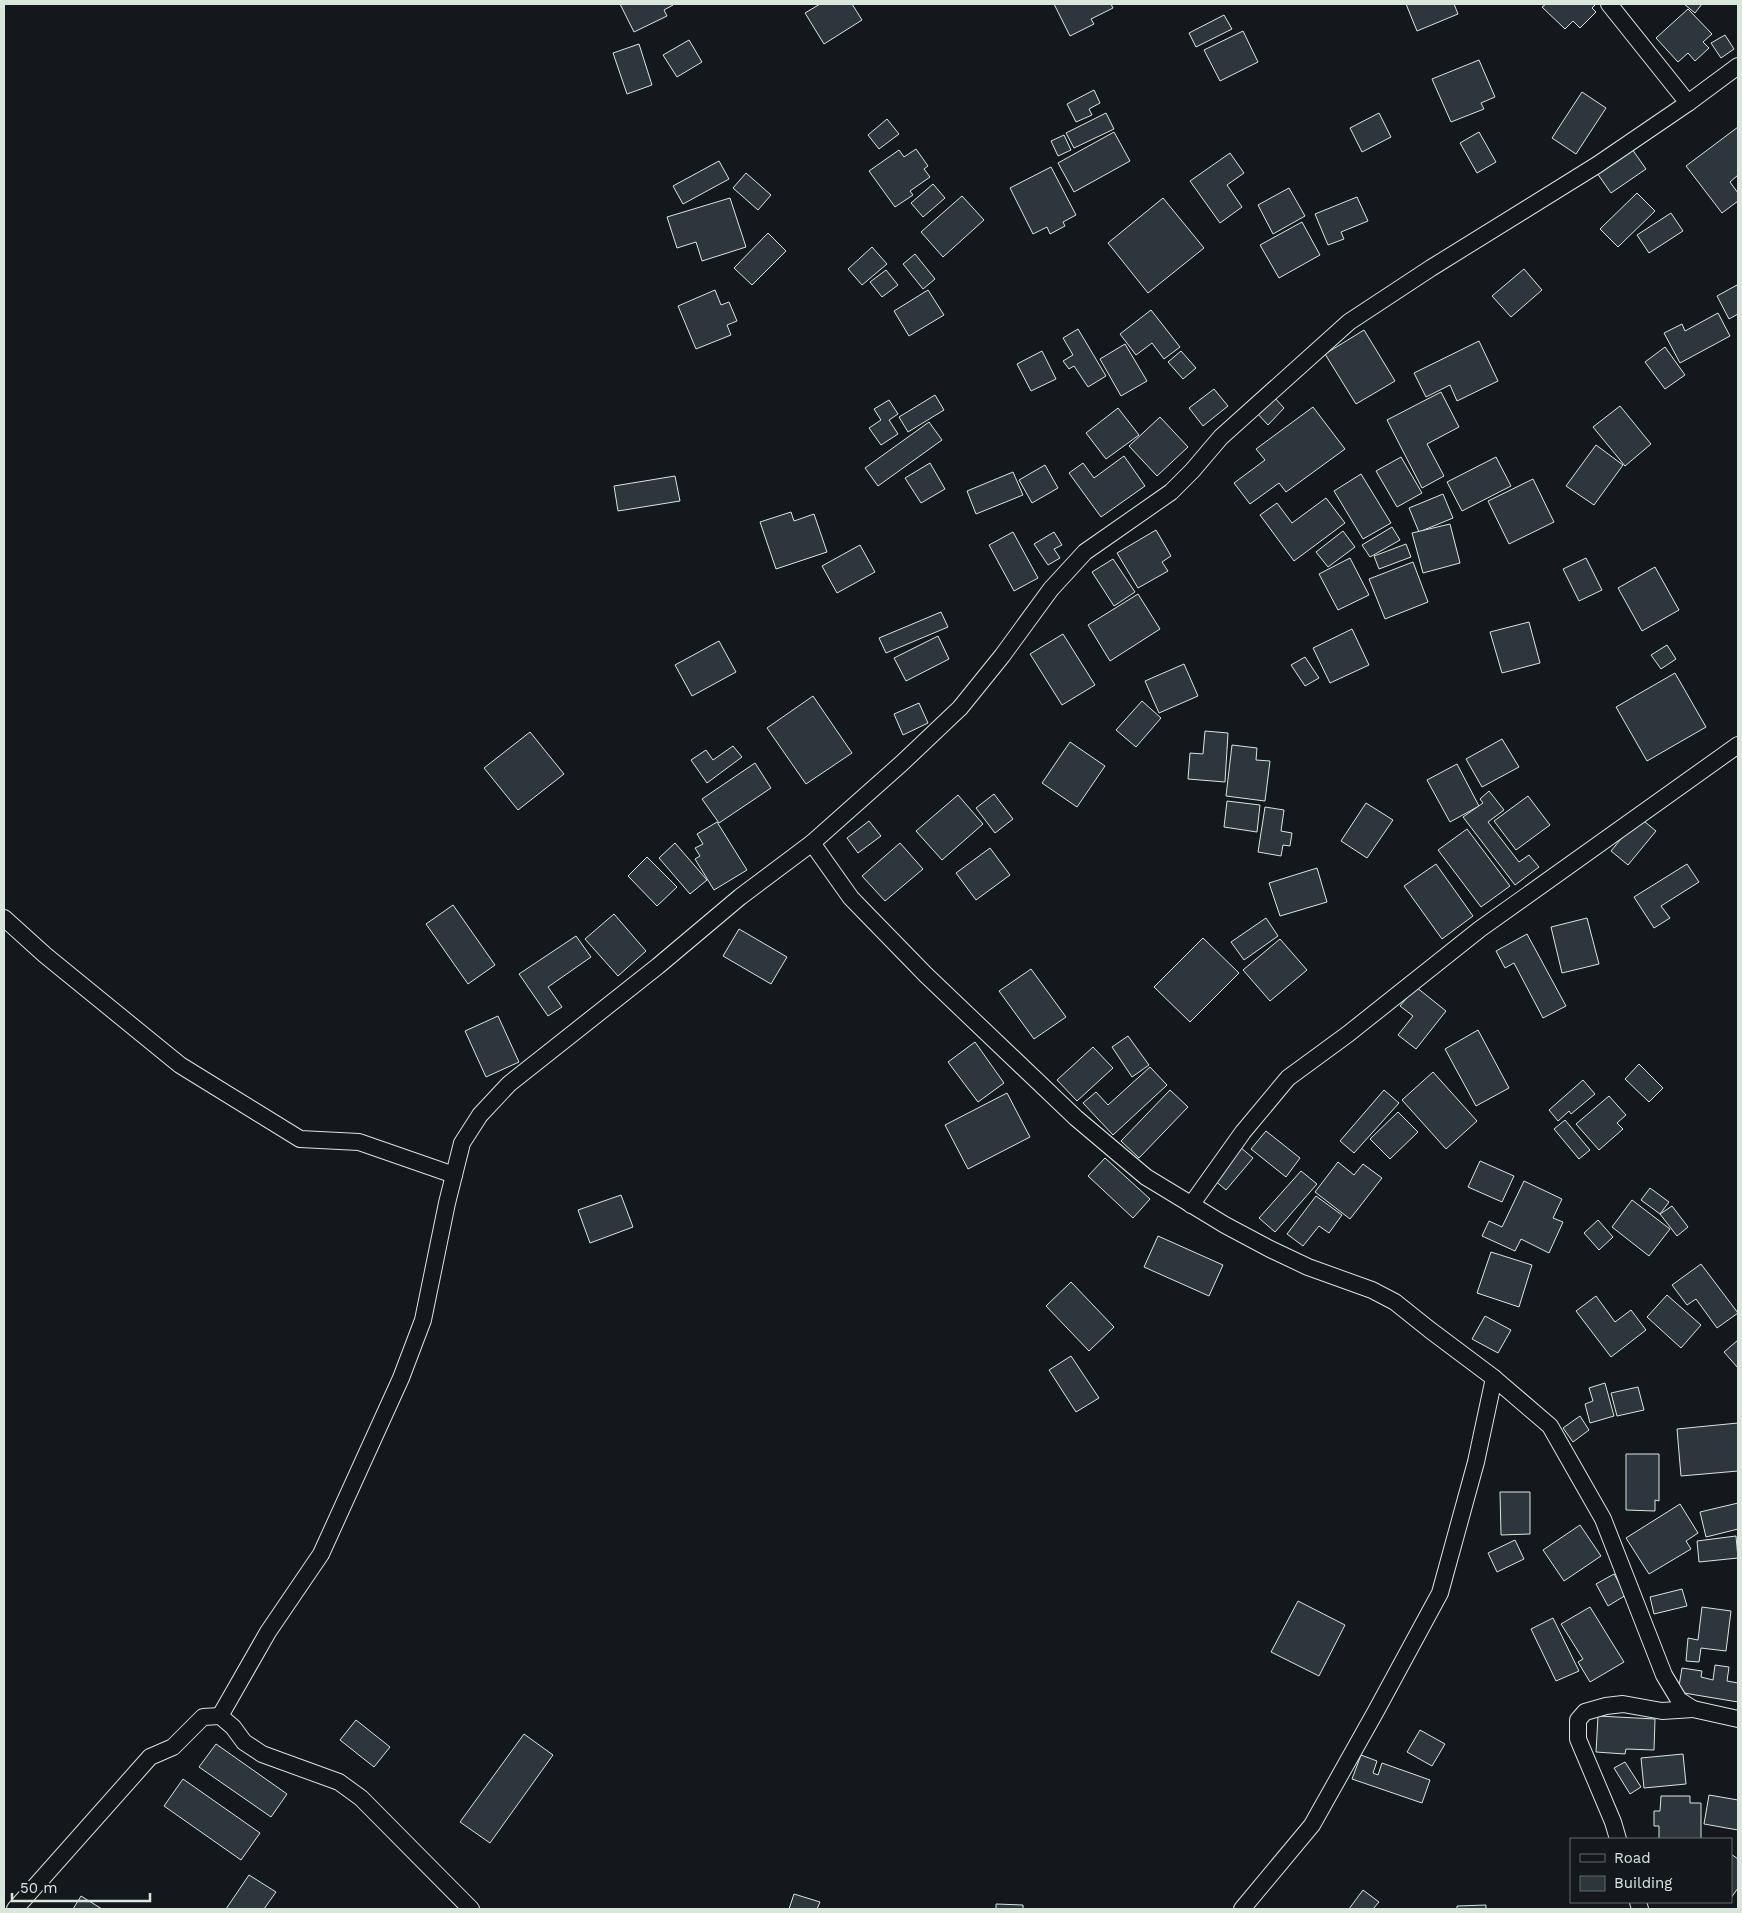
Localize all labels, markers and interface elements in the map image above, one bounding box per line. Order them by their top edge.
legend [1570,1838,1732,1903]
text: Road [1614,1849,1651,1867]
scale bar [12,1870,150,1902]
text: Building [1614,1874,1672,1892]
text: 50 m [20,1879,57,1897]

